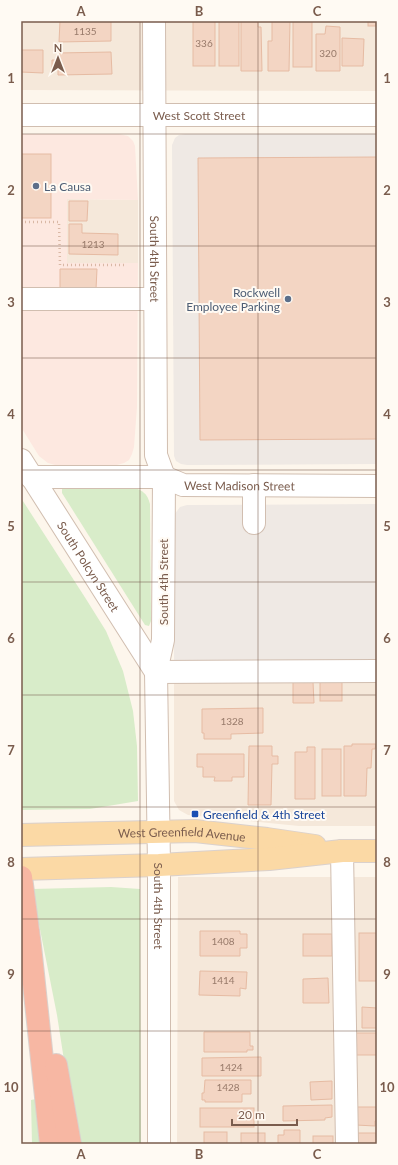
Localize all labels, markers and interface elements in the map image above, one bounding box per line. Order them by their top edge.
text: A [75,3,86,19]
text: B [195,3,204,19]
text: C [313,3,322,19]
house number: 1135 [73,25,97,37]
house number: 336 [195,37,213,49]
north arrow [38,38,78,78]
text: N [54,41,62,54]
house number: 320 [319,47,337,59]
text: 1 [7,70,15,86]
text: 1 [383,70,391,86]
street label: West Scott Street [153,108,246,123]
place label: La Causa [44,179,91,194]
marker: La Causa [31,181,41,191]
text: 2 [7,182,15,198]
text: 2 [383,182,391,198]
street label: South 4th Street [147,216,163,303]
house number: 1213 [81,238,105,250]
place label: Rockwell Employee Parking [186,285,280,314]
text: 3 [7,294,15,310]
marker: Rockwell Employee Parking [283,294,293,304]
text: 3 [383,294,391,310]
text: 4 [7,406,15,422]
text: 4 [383,406,391,422]
street label: West Madison Street [184,478,295,493]
text: 5 [7,518,15,534]
street label: South Polcyn Street [54,518,123,615]
text: 5 [383,518,391,534]
street label: South 4th Street [156,538,171,625]
text: 6 [7,630,15,646]
text: 6 [383,630,391,646]
house number: 1328 [220,715,244,727]
text: 7 [7,742,15,758]
text: 7 [383,742,391,758]
place label: Greenfield & 4th Street [203,807,326,822]
marker: Greenfield & 4th Street [190,809,200,819]
street label: West Greenfield Avenue [118,823,246,844]
text: 8 [7,854,15,870]
text: 8 [383,854,391,870]
street label: South 4th Street [152,862,167,950]
house number: 1408 [211,935,235,947]
text: 9 [7,966,15,982]
text: 9 [383,966,391,982]
house number: 1414 [211,974,235,986]
house number: 1424 [219,1061,243,1073]
text: 10 [3,1079,19,1095]
text: 10 [379,1079,395,1095]
house number: 1428 [216,1081,240,1093]
scale bar [232,1101,297,1127]
text: 20 m [238,1107,265,1122]
text: A [75,1146,86,1162]
text: B [195,1146,204,1162]
text: C [313,1146,322,1162]

